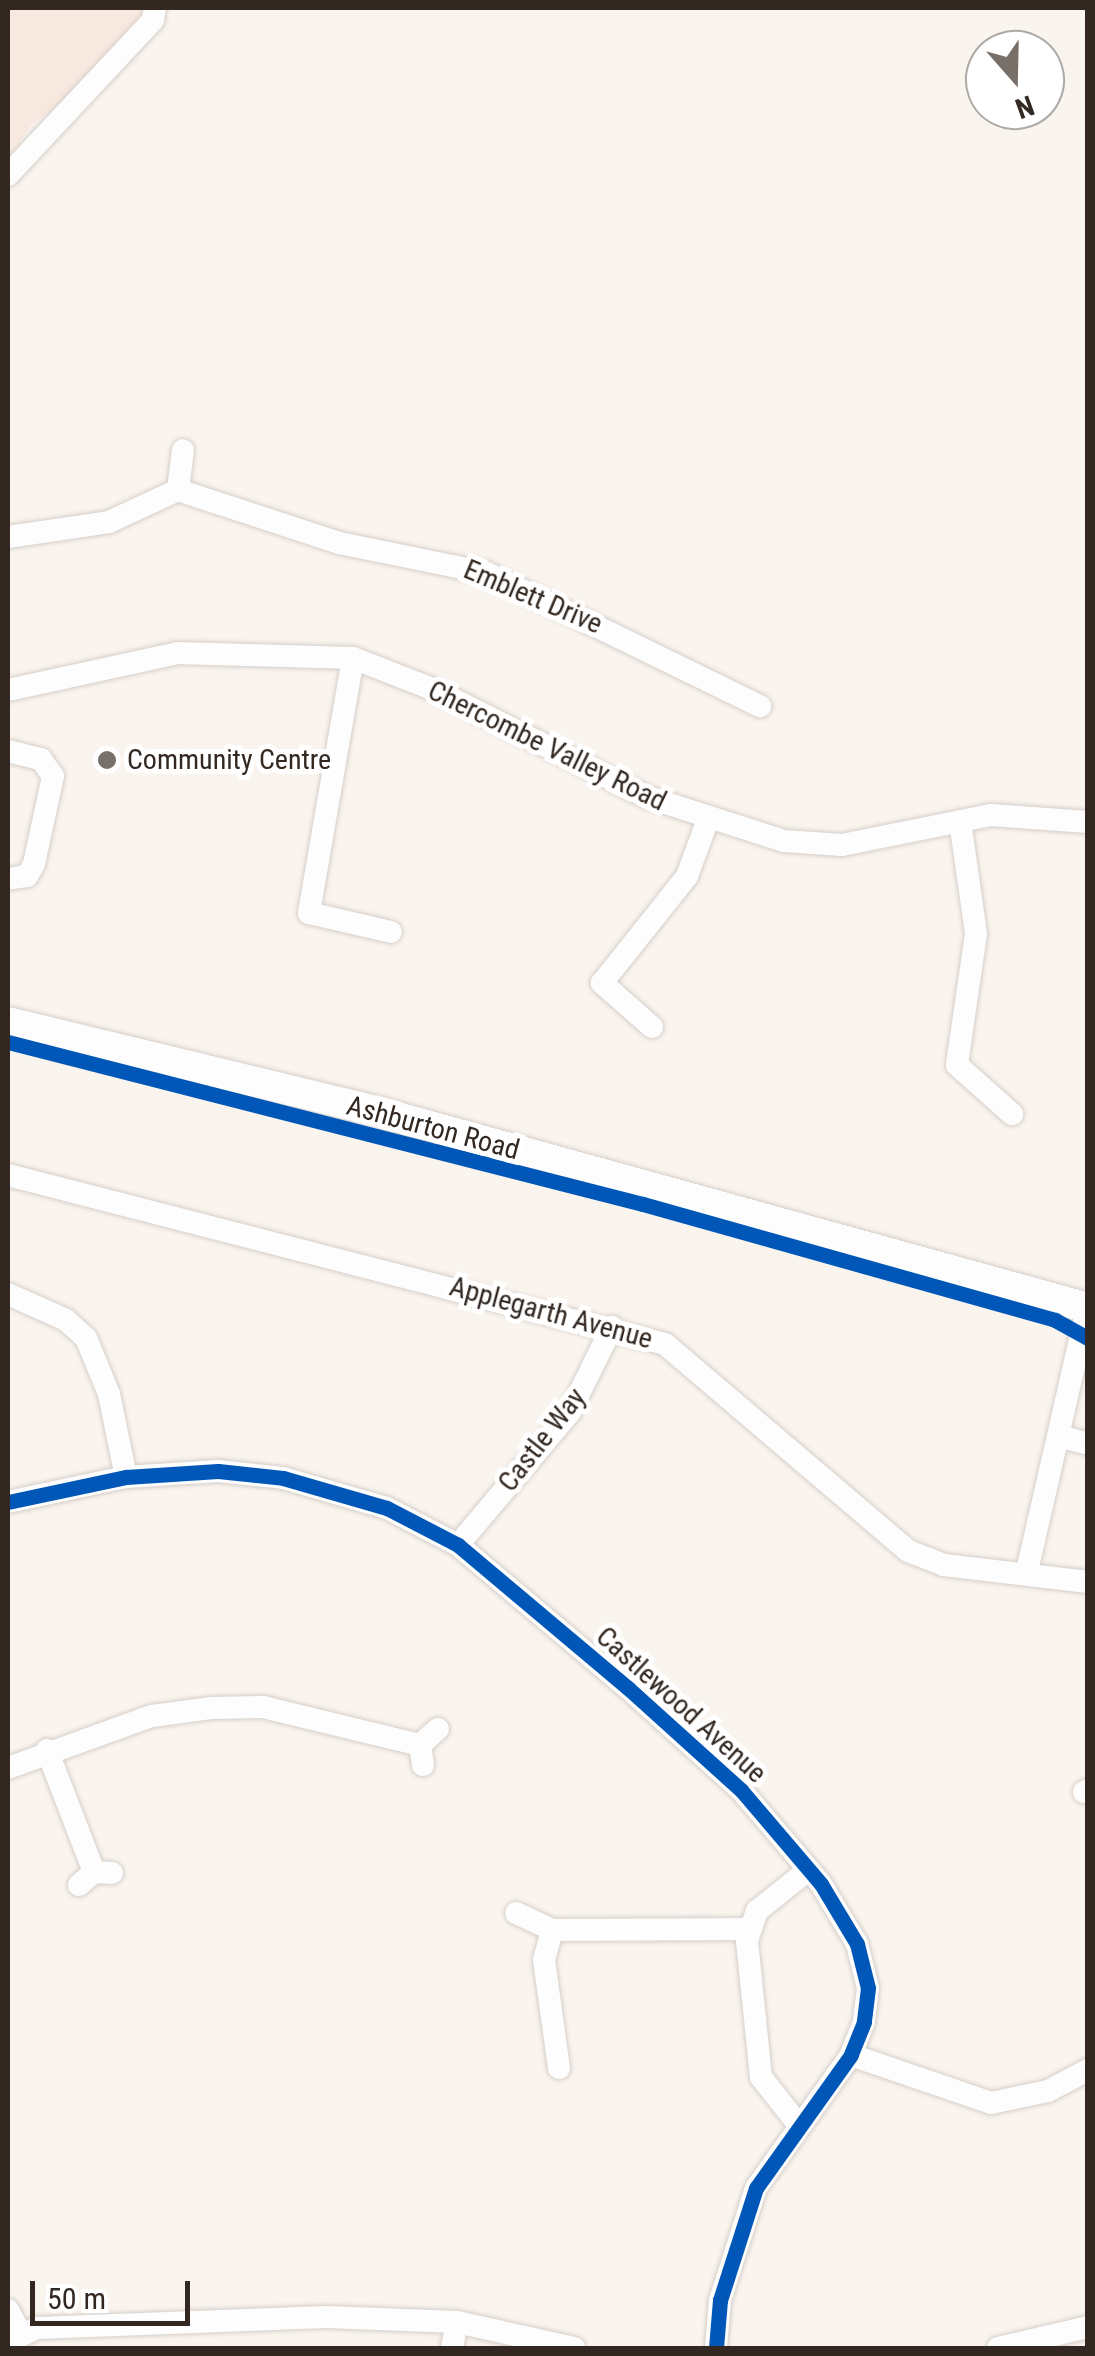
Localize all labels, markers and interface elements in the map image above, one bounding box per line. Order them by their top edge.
north arrow [965,30,1065,130]
text: N [1011,88,1038,125]
street label: Emblett Drive [459,553,607,641]
street label: Chercombe Valley Road [422,674,672,818]
place label: Community Centre [127,743,331,777]
marker: Community Centre [96,749,118,771]
street label: Ashburton Road [343,1089,523,1167]
street label: Applegarth Avenue [446,1270,656,1356]
street label: Castle Way [491,1382,593,1498]
street label: Castlewood Avenue [589,1620,773,1790]
scale bar [35,2261,195,2323]
text: 50 m [47,2281,106,2316]

